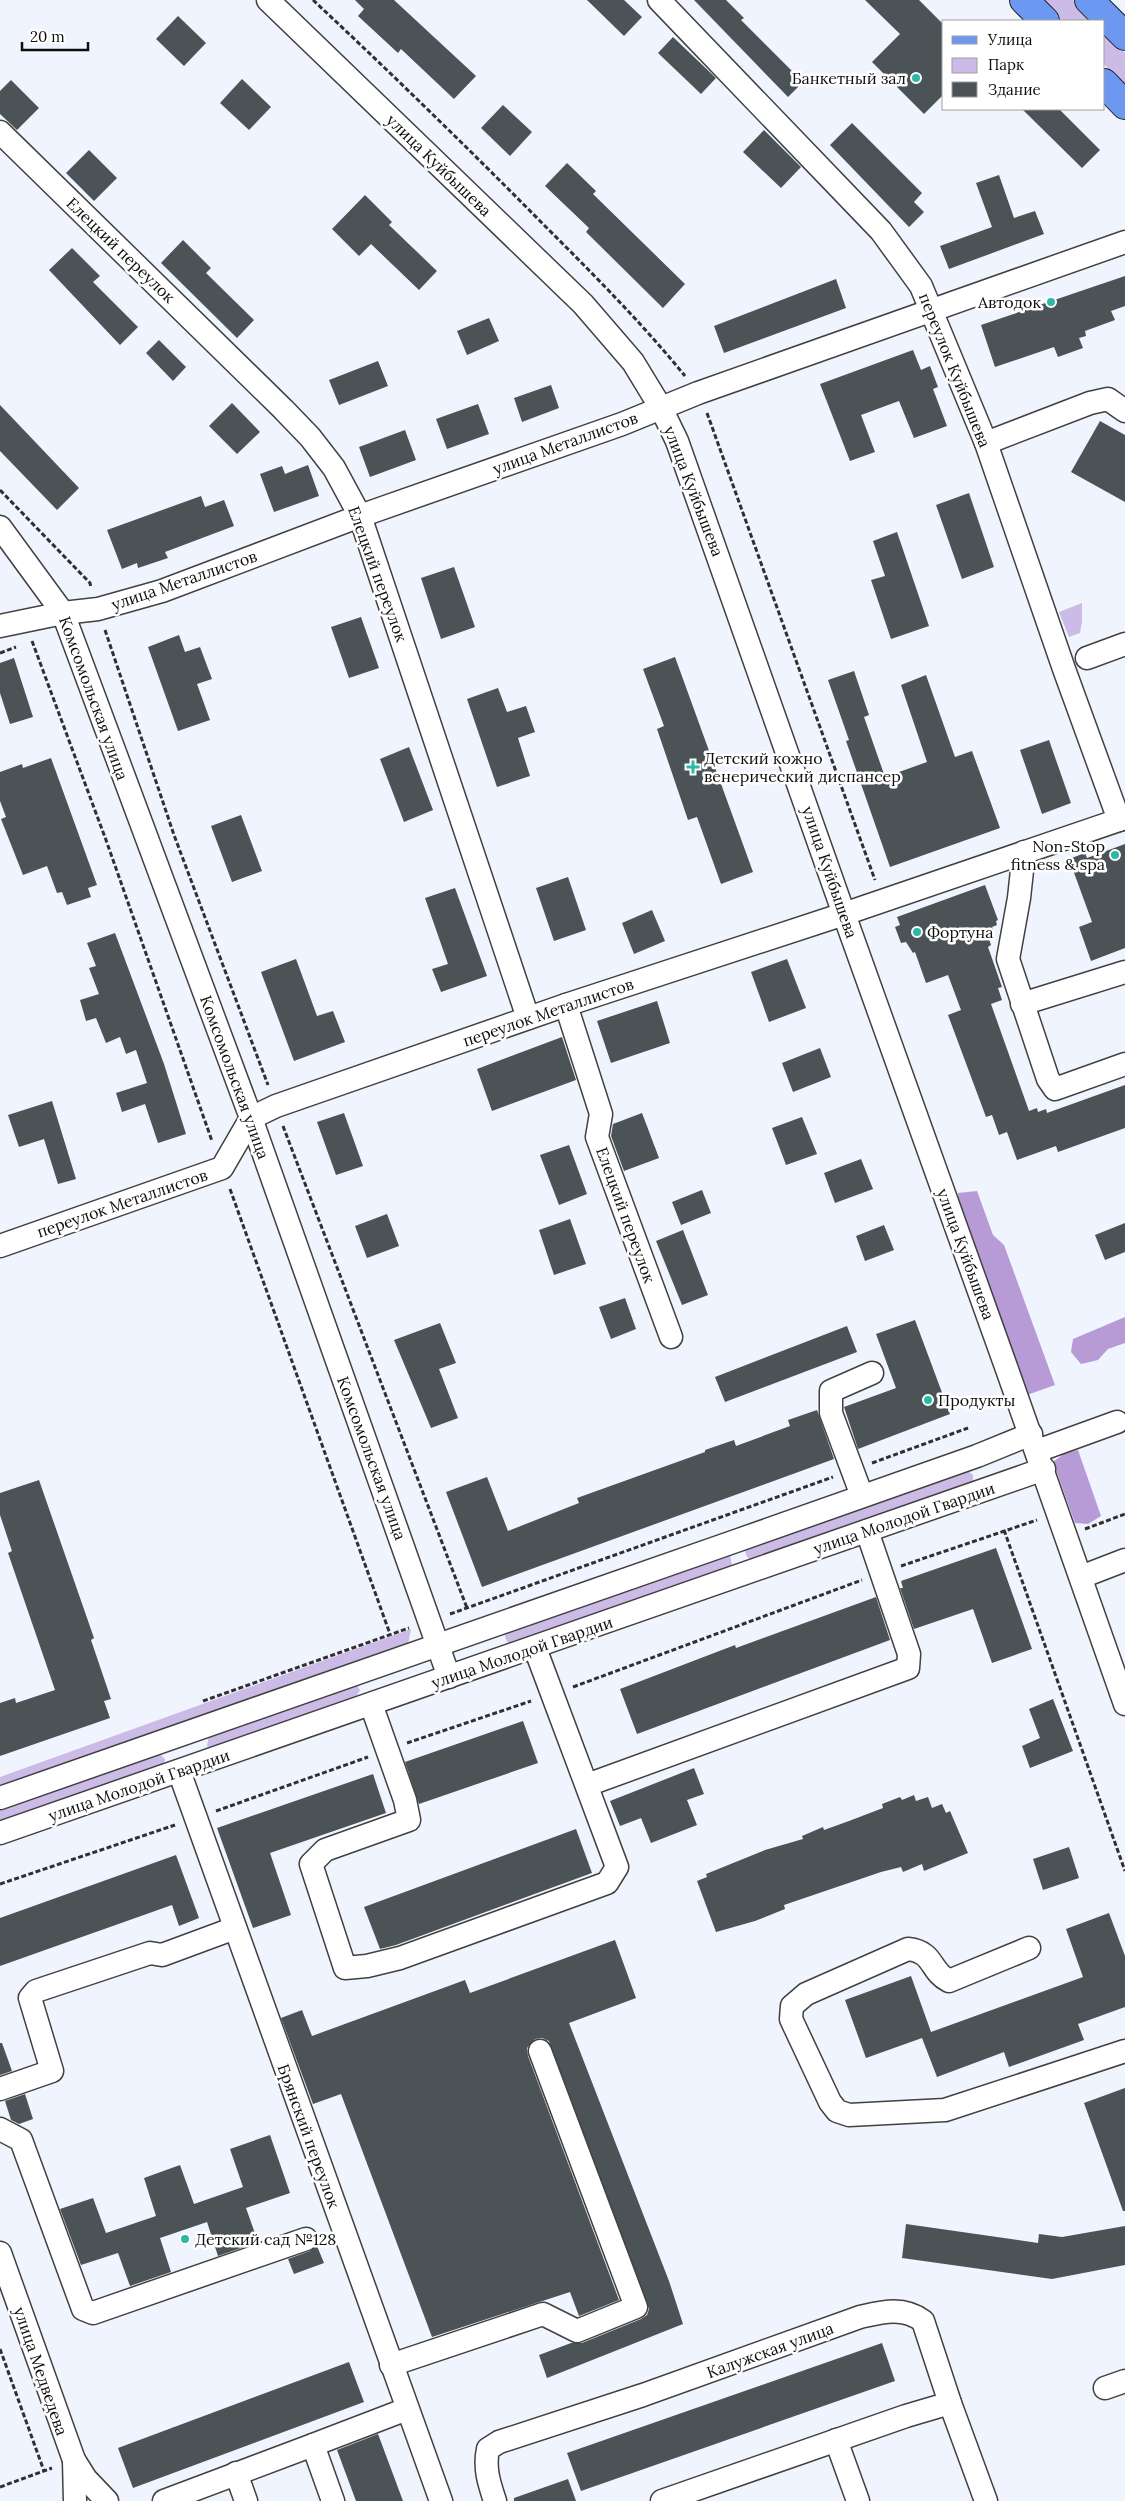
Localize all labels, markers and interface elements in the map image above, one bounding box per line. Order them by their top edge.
scale bar [22,20,89,52]
legend [942,20,1105,110]
text: 20 m [30,27,65,46]
text: Улица [987,30,1033,49]
text: Парк [988,55,1024,74]
place label: Банкетный зал [792,68,906,88]
marker: Банкетный зал [910,72,922,84]
text: Здание [988,80,1041,99]
street label: улица Куйбышева [382,110,496,220]
street label: Елецкий переулок [63,193,180,307]
street label: переулок Куйбышева [915,290,995,450]
place label: Автодок [977,292,1041,312]
marker: Автодок [1045,296,1057,308]
street label: улица Металлистов [490,407,640,479]
street label: улица Куйбышева [660,423,728,559]
street label: Елецкий переулок [344,503,412,645]
street label: улица Металлистов [108,546,260,614]
street label: Комсомольская улица [55,613,133,783]
place label: Детский кожно венерический диспансер [704,748,901,786]
marker: Детский кожно венерический диспансер [686,760,700,774]
street label: улица Куйбышева [798,803,862,941]
place label: Non-Stop fitness & spa [1011,836,1105,874]
marker: Non-Stop fitness & spa [1109,849,1121,861]
place label: Фортуна [927,922,994,942]
marker: Фортуна [911,926,923,938]
street label: переулок Металлистов [460,973,636,1051]
street label: Комсомольская улица [196,992,274,1162]
street label: Елецкий переулок [592,1144,660,1286]
street label: переулок Металлистов [34,1164,210,1242]
street label: улица Куйбышева [933,1186,999,1322]
street label: Комсомольская улица [333,1373,411,1543]
place label: Продукты [938,1390,1016,1410]
marker: Продукты [922,1394,934,1406]
street label: улица Молодой Гвардии [811,1478,997,1558]
street label: улица Молодой Гвардии [429,1612,615,1692]
street label: улица Молодой Гвардии [46,1745,232,1825]
street label: Брянский переулок [274,2061,345,2211]
place label: Детский сад №128 [195,2229,336,2249]
marker: Детский сад №128 [179,2233,191,2245]
street label: улица Медведева [10,2304,72,2438]
street label: Калужская улица [704,2318,836,2382]

